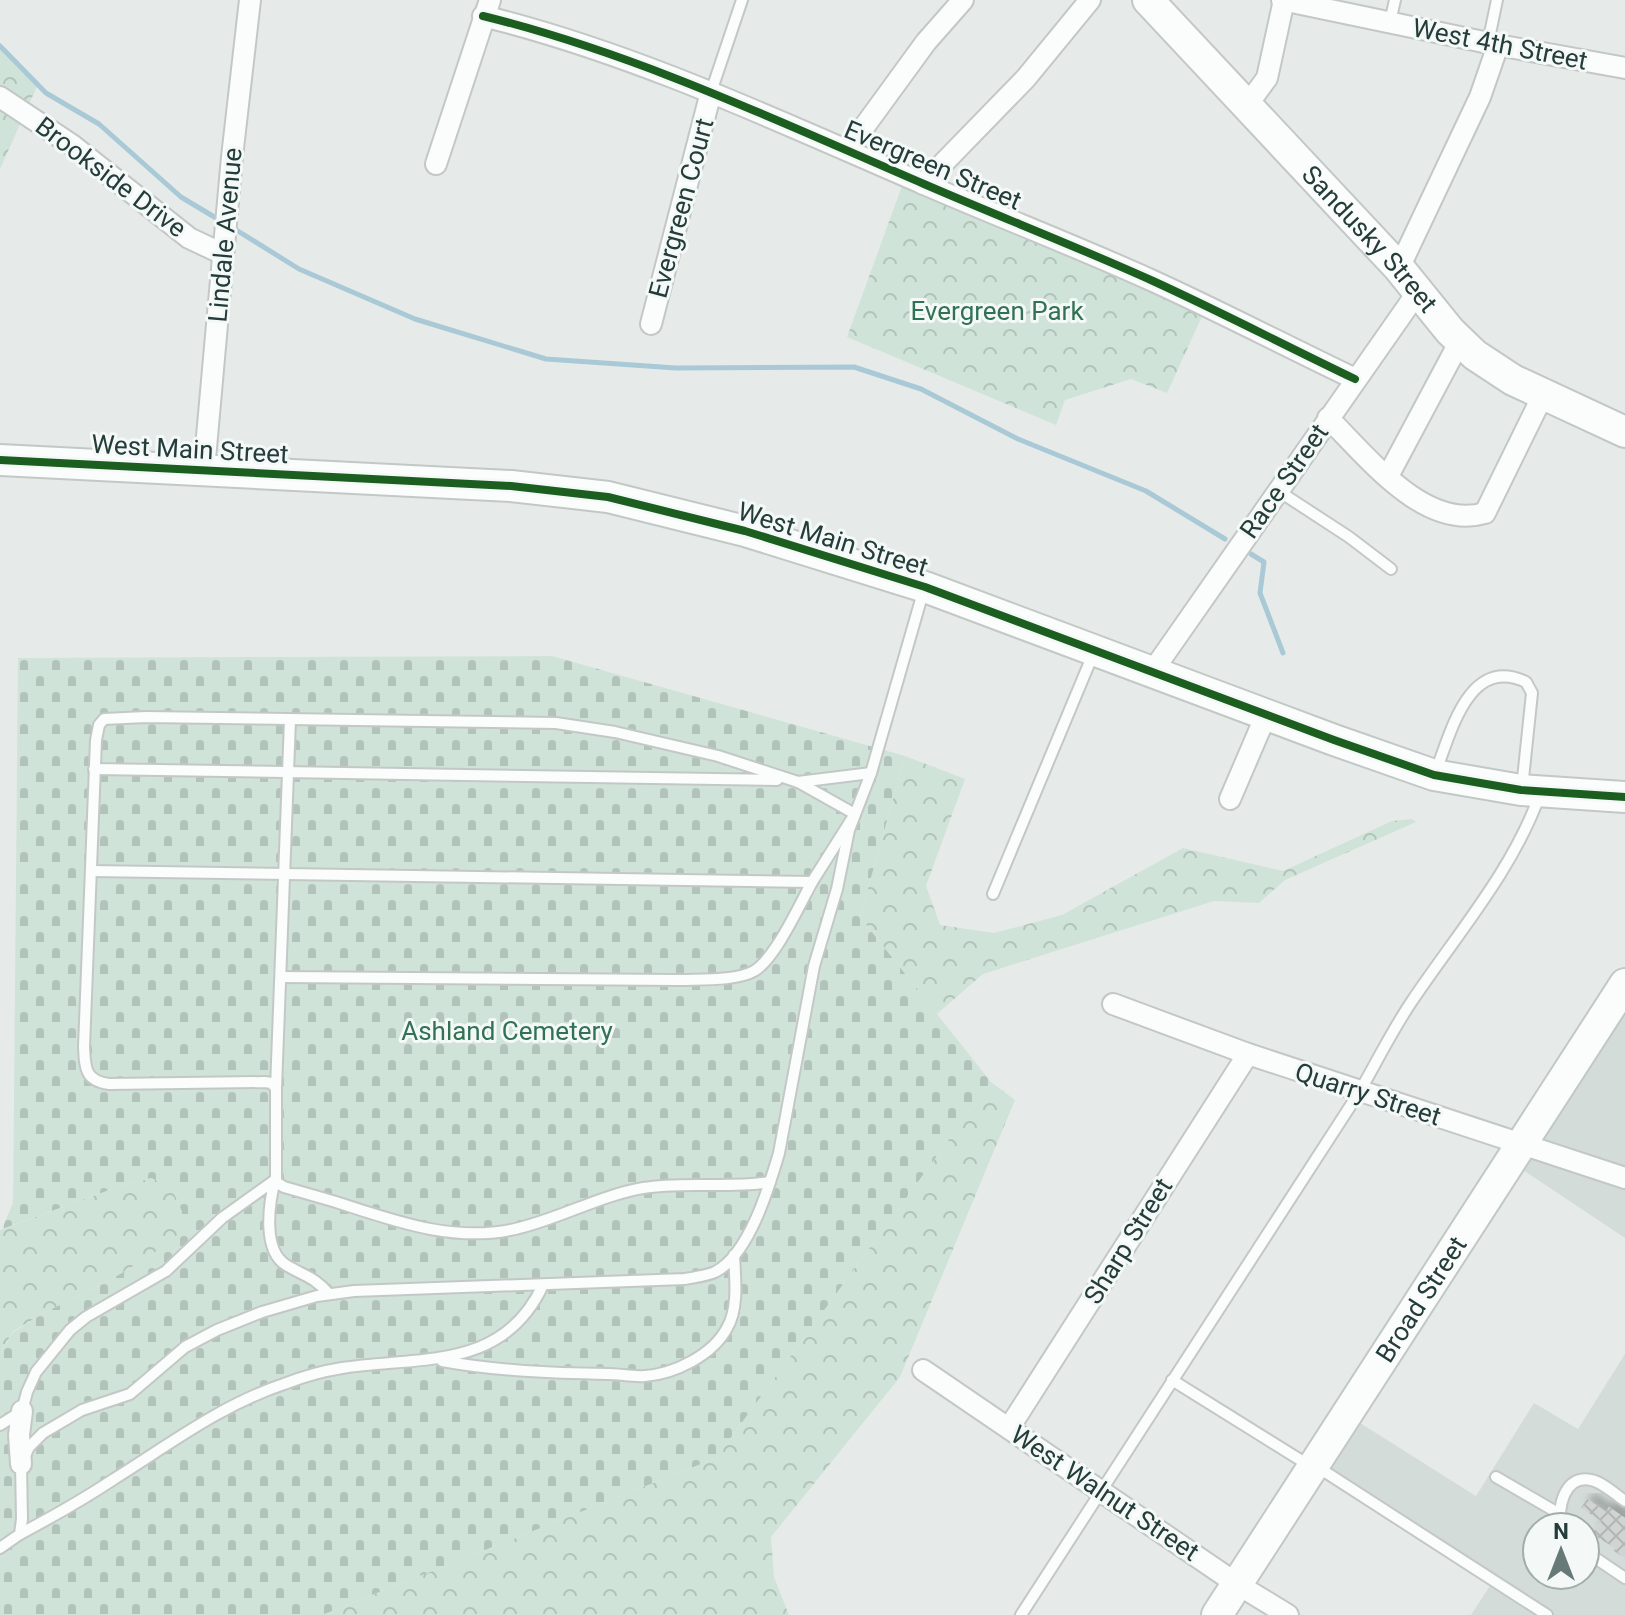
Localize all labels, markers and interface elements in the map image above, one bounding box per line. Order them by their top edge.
street label: West 4th Street [1410,12,1590,76]
street label: Brookside Drive [30,111,192,243]
street label: Evergreen Street [840,114,1026,216]
street label: Evergreen Court [643,115,719,301]
street label: Lindale Avenue [202,146,248,324]
street label: Sandusky Street [1296,159,1444,318]
park label: Evergreen Park [910,296,1084,326]
street label: Race Street [1234,418,1334,544]
street label: West Main Street [91,429,289,469]
street label: West Main Street [734,496,932,582]
park label: Ashland Cemetery [401,1016,613,1046]
street label: Quarry Street [1291,1056,1445,1132]
street label: Sharp Street [1078,1173,1178,1309]
street label: Broad Street [1370,1231,1473,1368]
street label: West Walnut Street [1005,1419,1205,1567]
north arrow [1521,1511,1601,1591]
text: N [1553,1519,1569,1544]

